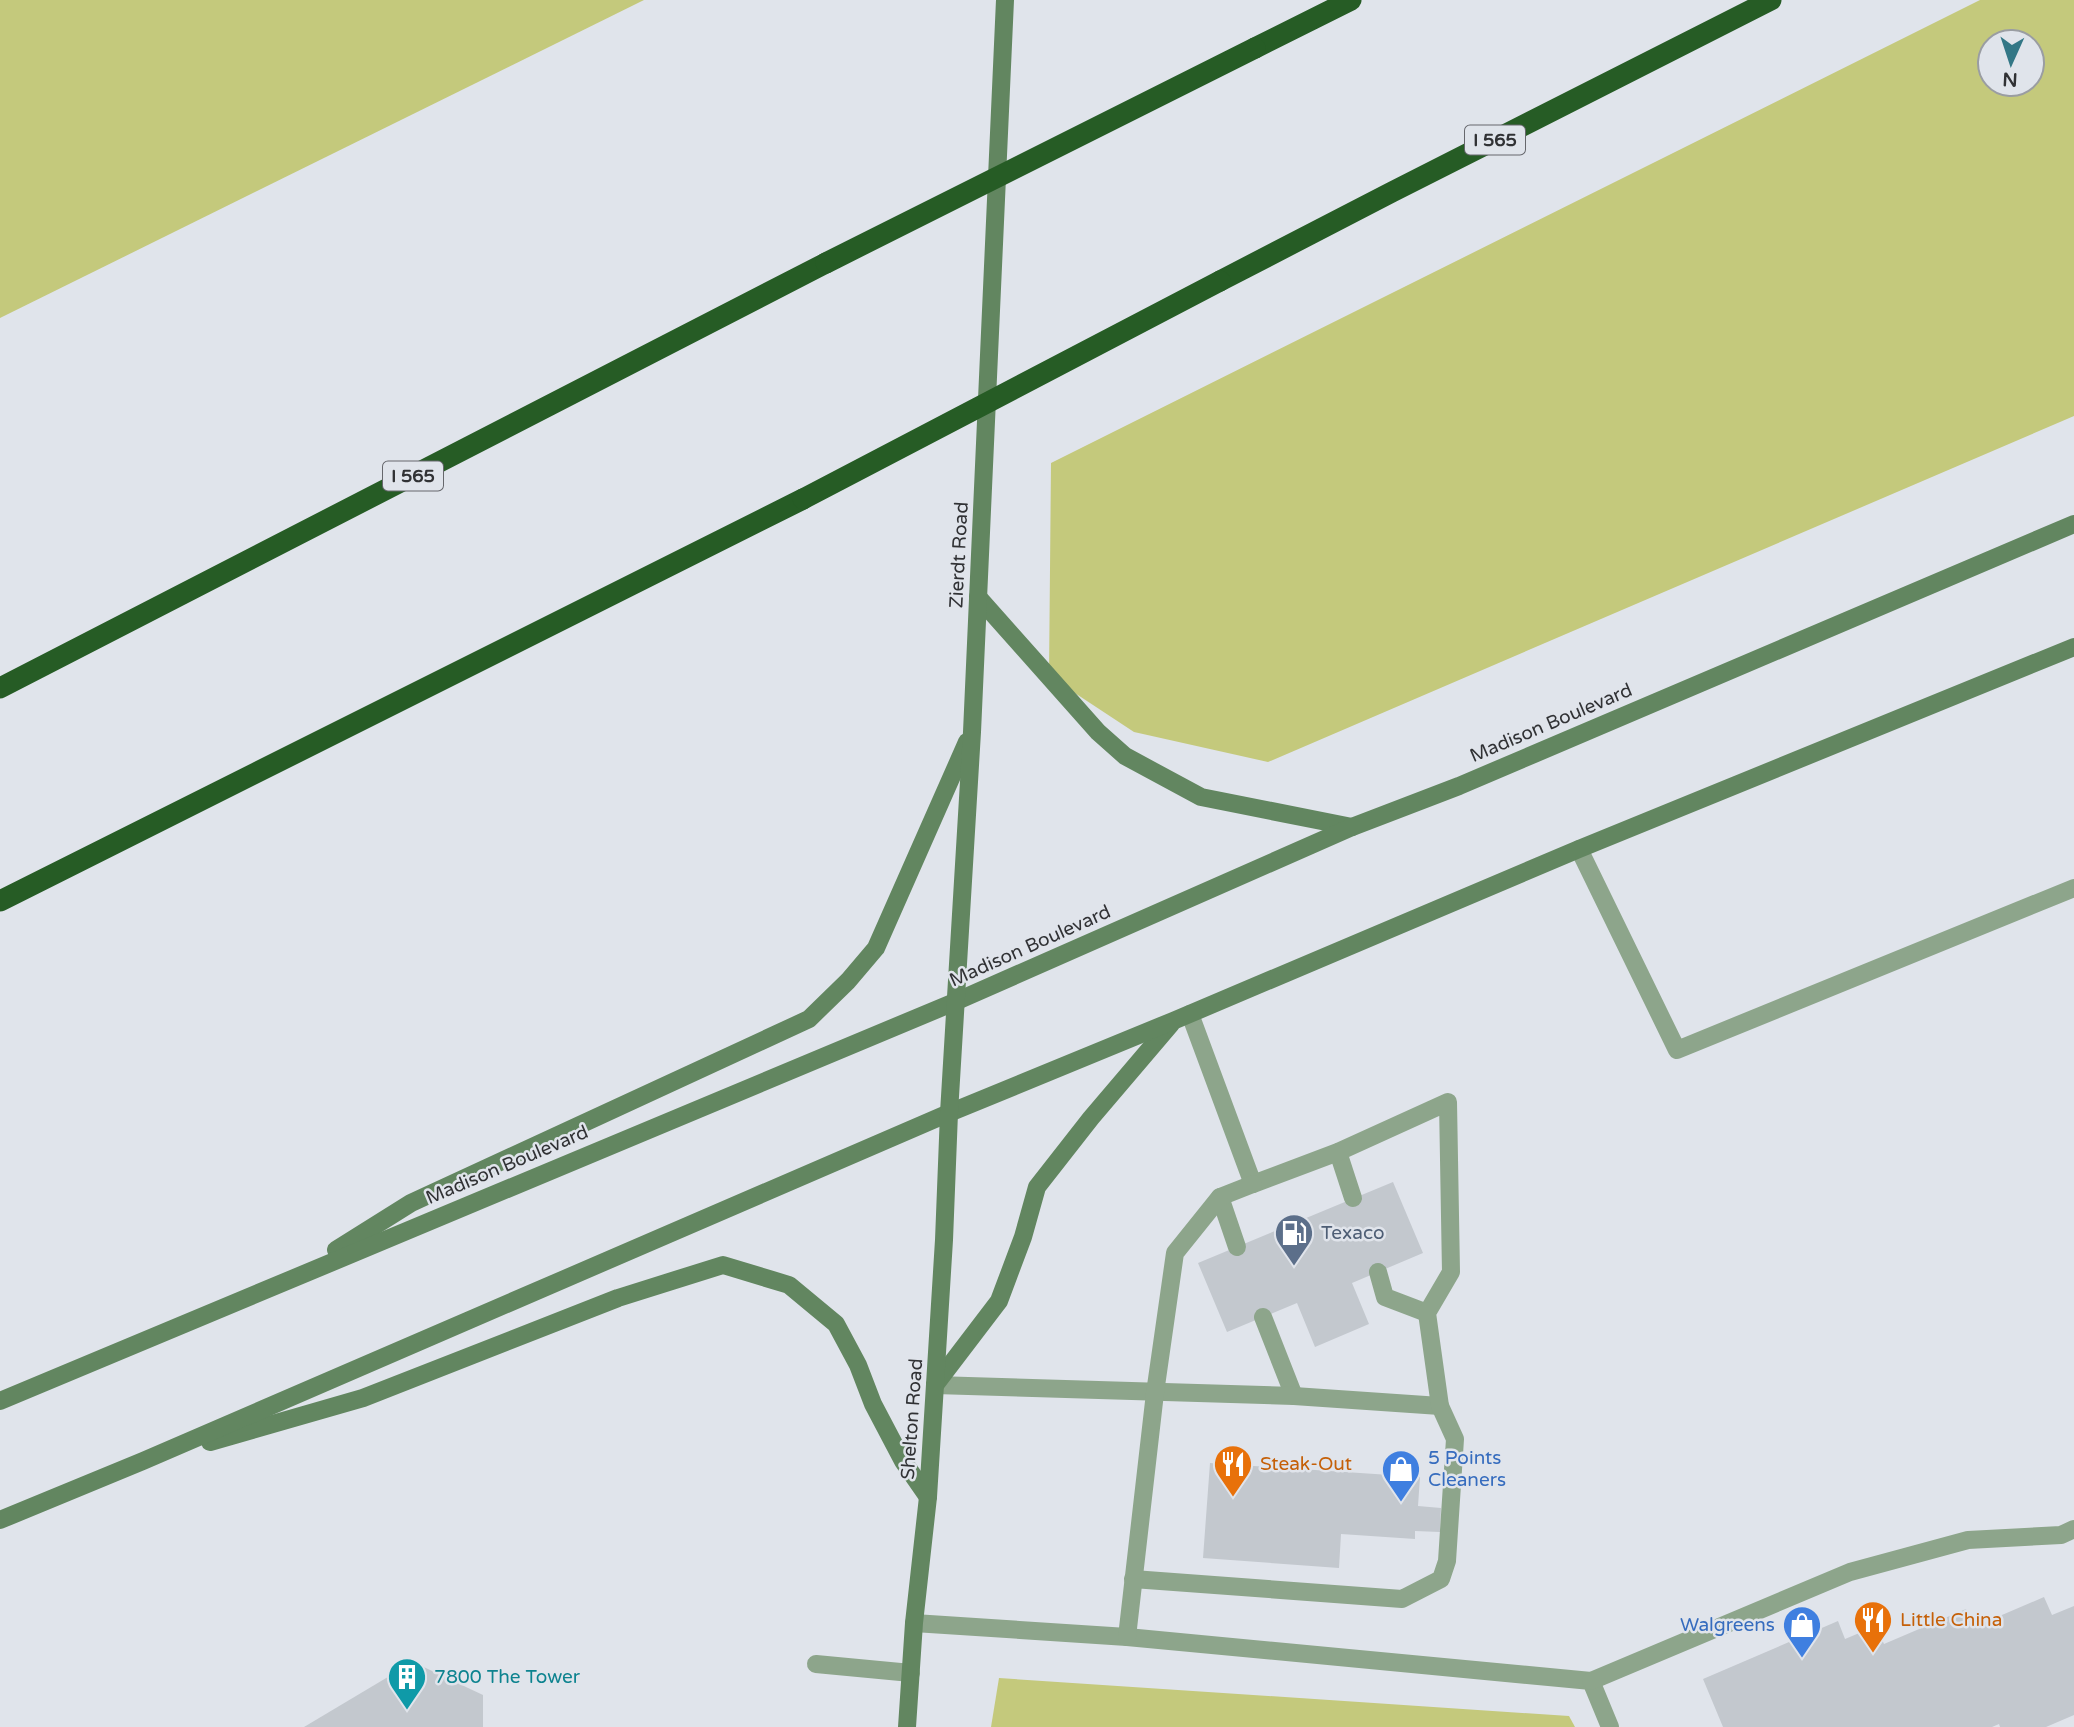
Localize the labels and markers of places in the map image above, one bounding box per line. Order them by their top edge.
fuel station icon: Texaco [1273,1212,1315,1267]
place label: Texaco [1321,1222,1385,1244]
restaurant icon: Steak-Out [1212,1443,1254,1498]
place label: 5 Points Cleaners [1428,1447,1506,1491]
shop icon: 5 Points Cleaners [1380,1448,1422,1503]
place label: Steak-Out [1260,1453,1352,1475]
restaurant icon: Little China [1852,1599,1894,1654]
shop icon: Walgreens [1781,1604,1823,1659]
place label: Little China [1900,1609,2002,1631]
place label: Walgreens [1680,1614,1775,1636]
building icon: 7800 The Tower [386,1656,428,1711]
place label: 7800 The Tower [434,1666,581,1688]

